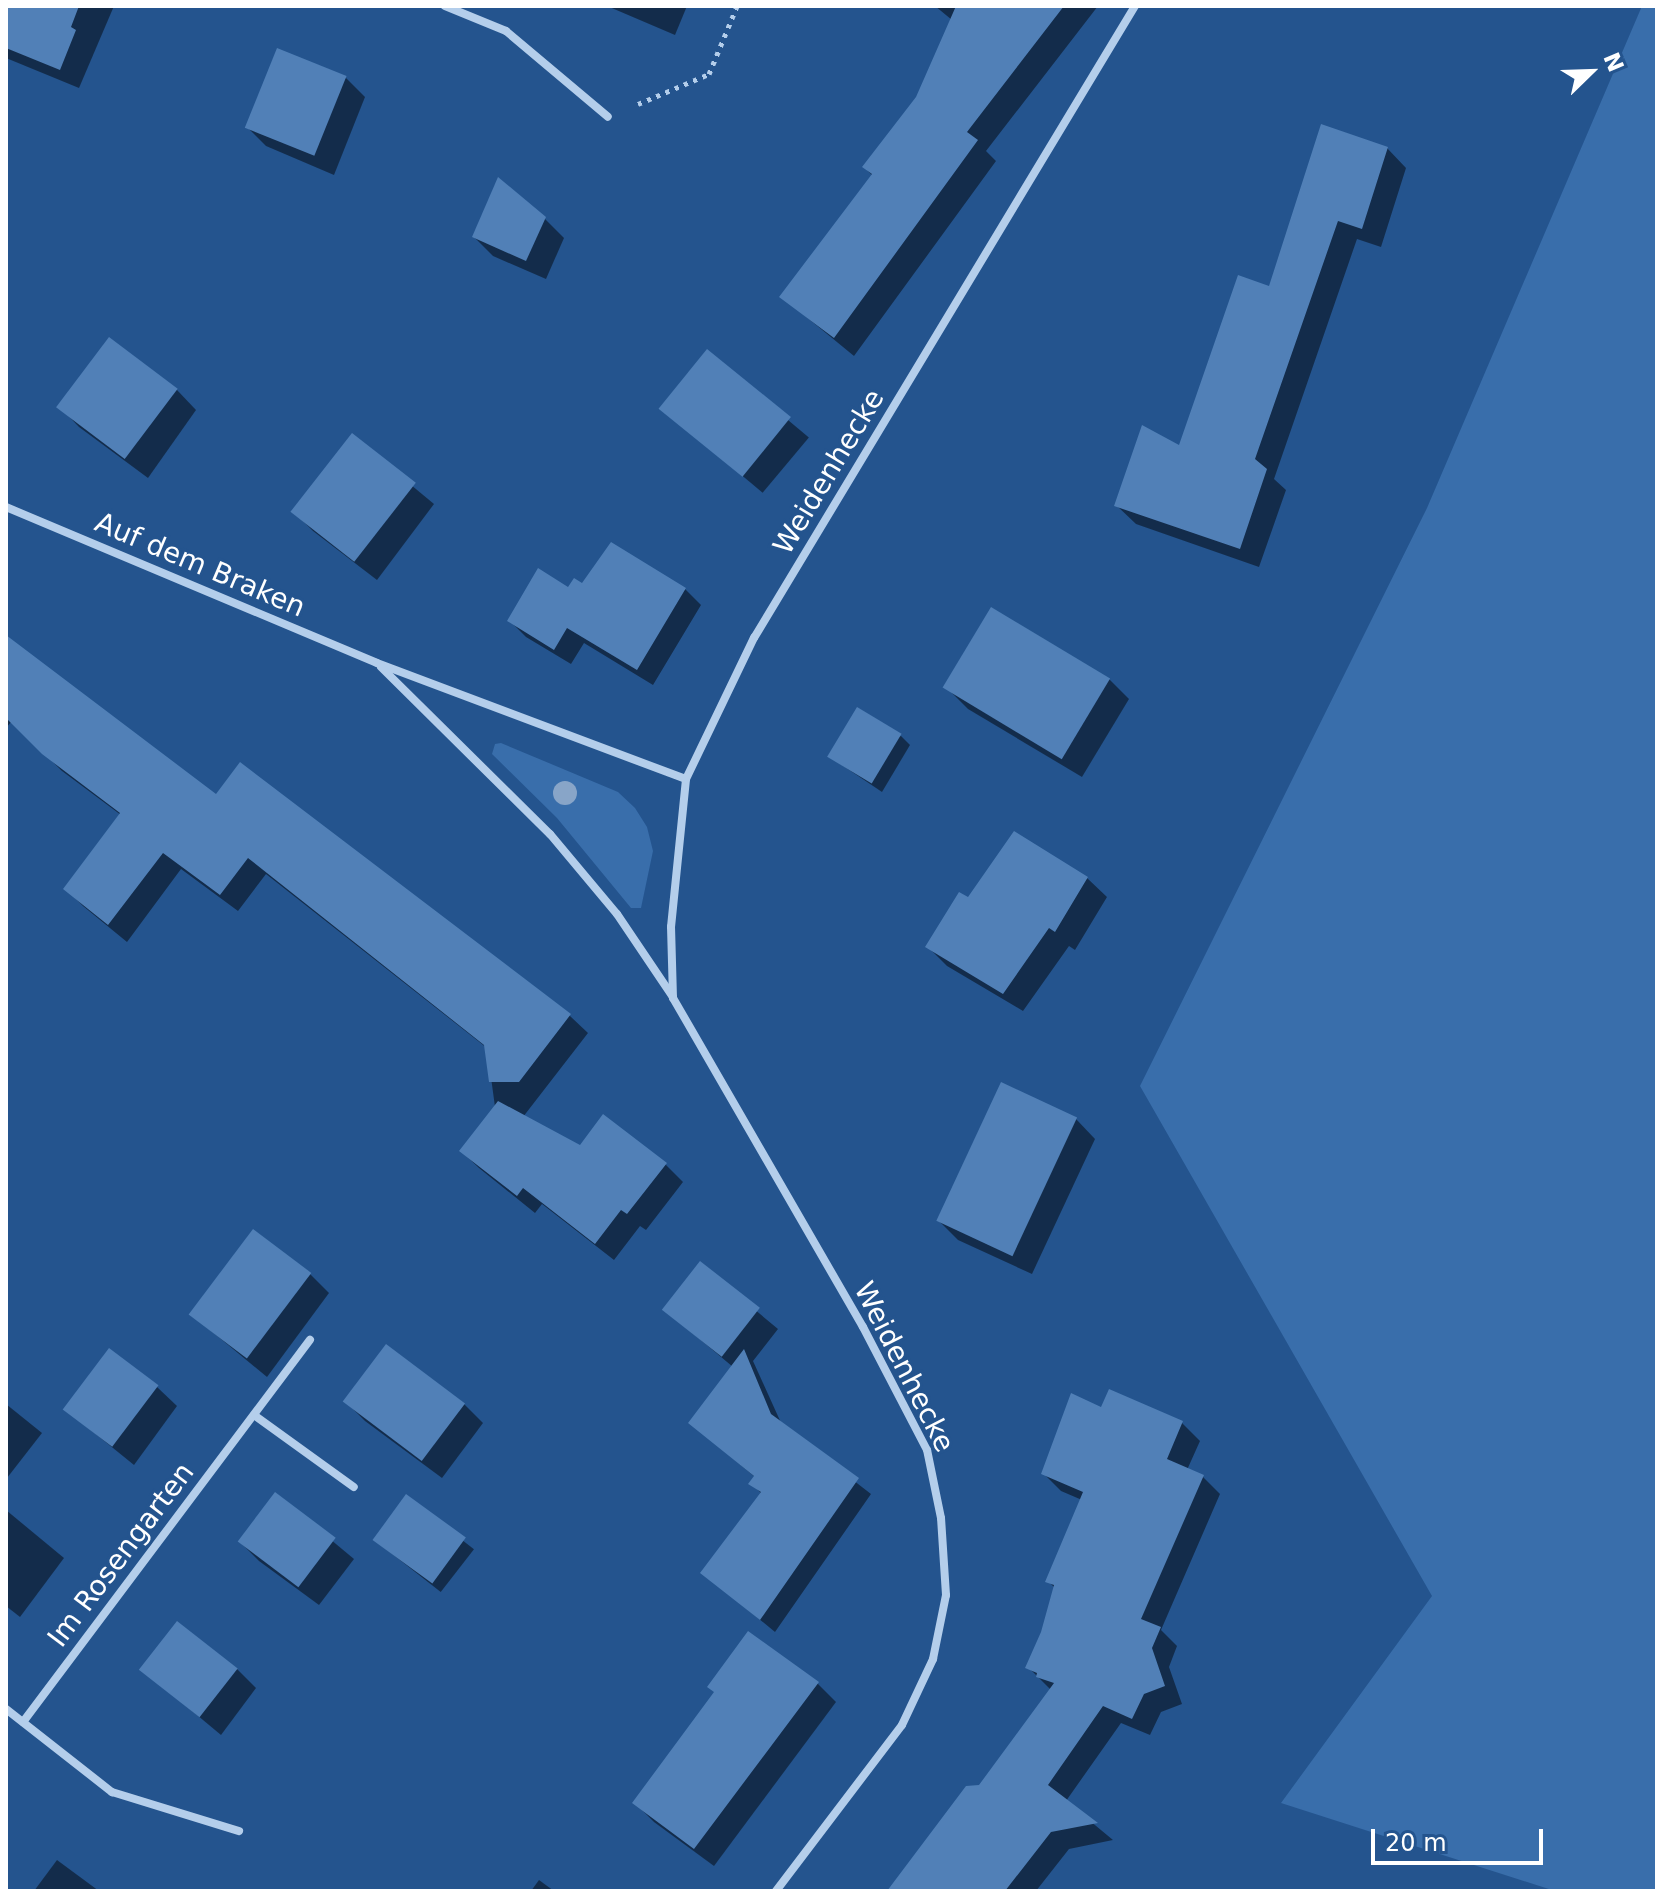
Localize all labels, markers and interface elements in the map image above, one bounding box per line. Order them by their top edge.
north arrow [1551,32,1631,112]
text: N [1598,49,1629,76]
street label: Weidenhecke [767,383,891,561]
street label: Auf dem Braken [90,506,310,624]
street label: Weidenhecke [847,1276,961,1458]
street label: Im Rosengarten [41,1456,201,1654]
scale bar [1375,1813,1547,1863]
text: 20 m [1385,1829,1447,1857]

